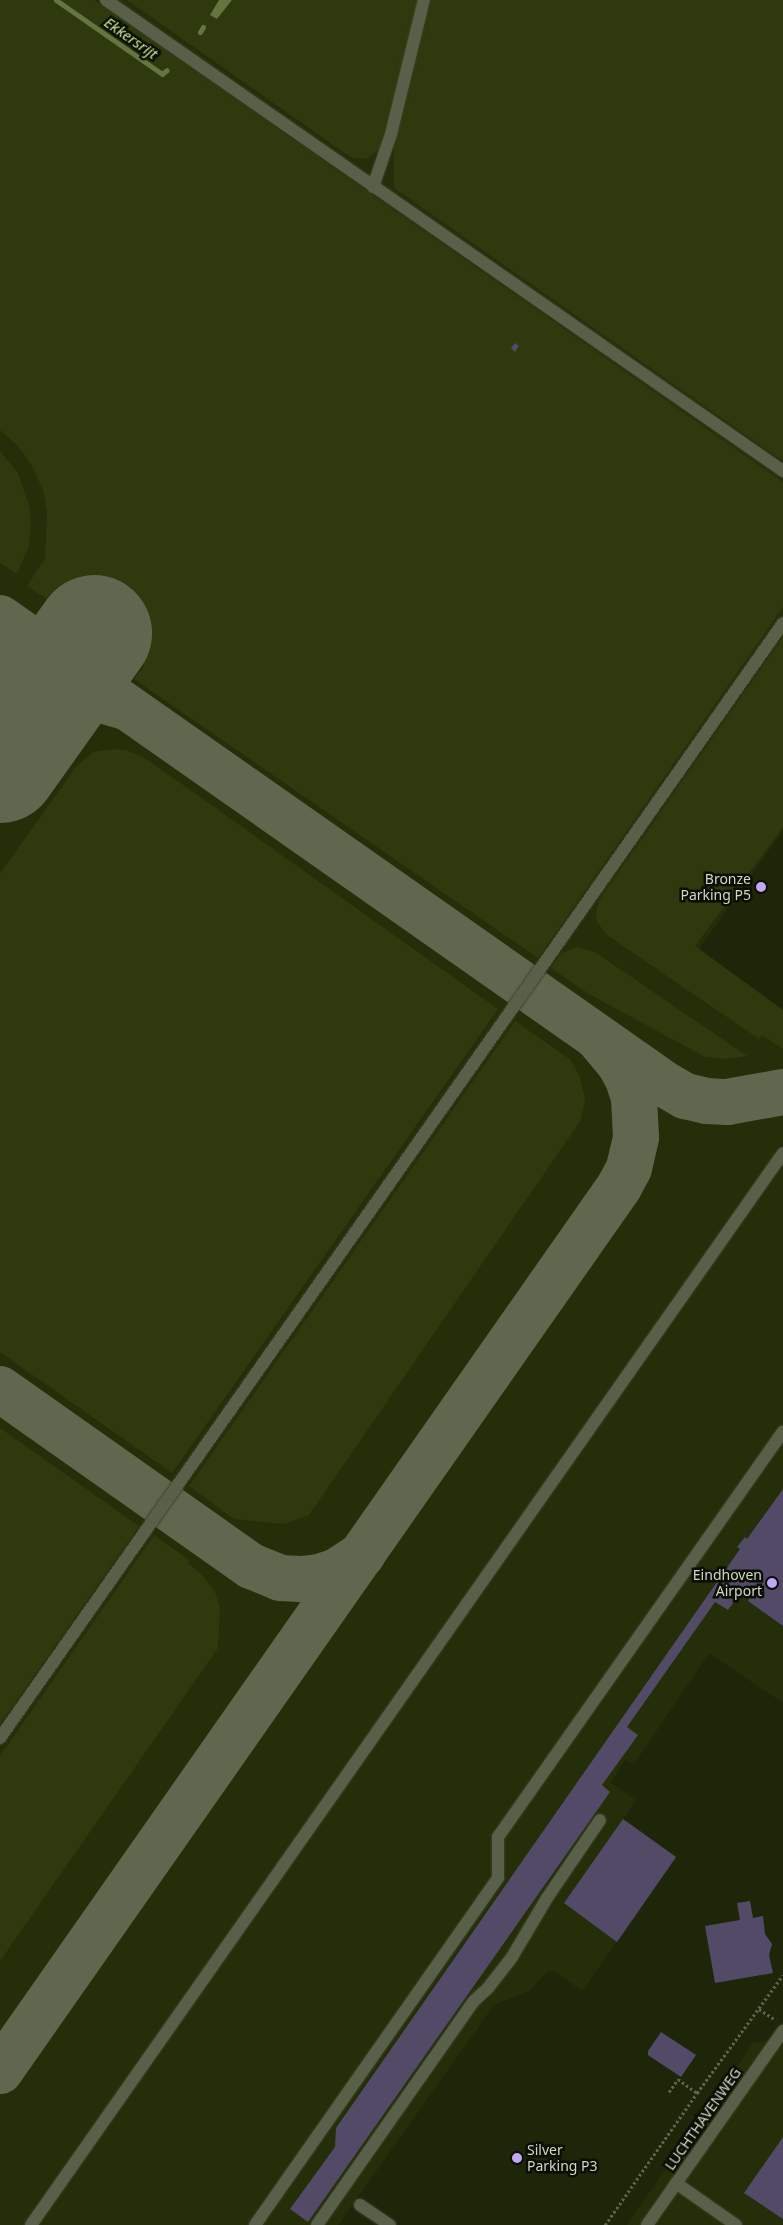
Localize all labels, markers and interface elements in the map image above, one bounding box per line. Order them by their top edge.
water label: Ekkersrijt [101,13,161,63]
place label: Bronze Parking P5 [680,871,751,904]
marker: Bronze Parking P5 [755,881,767,893]
place label: Eindhoven Airport [693,1567,762,1600]
marker: Eindhoven Airport [766,1577,778,1589]
street label: LUCHTHAVENWEG [661,2065,745,2173]
place label: Silver Parking P3 [527,2142,598,2174]
marker: Silver Parking P3 [511,2152,523,2164]

